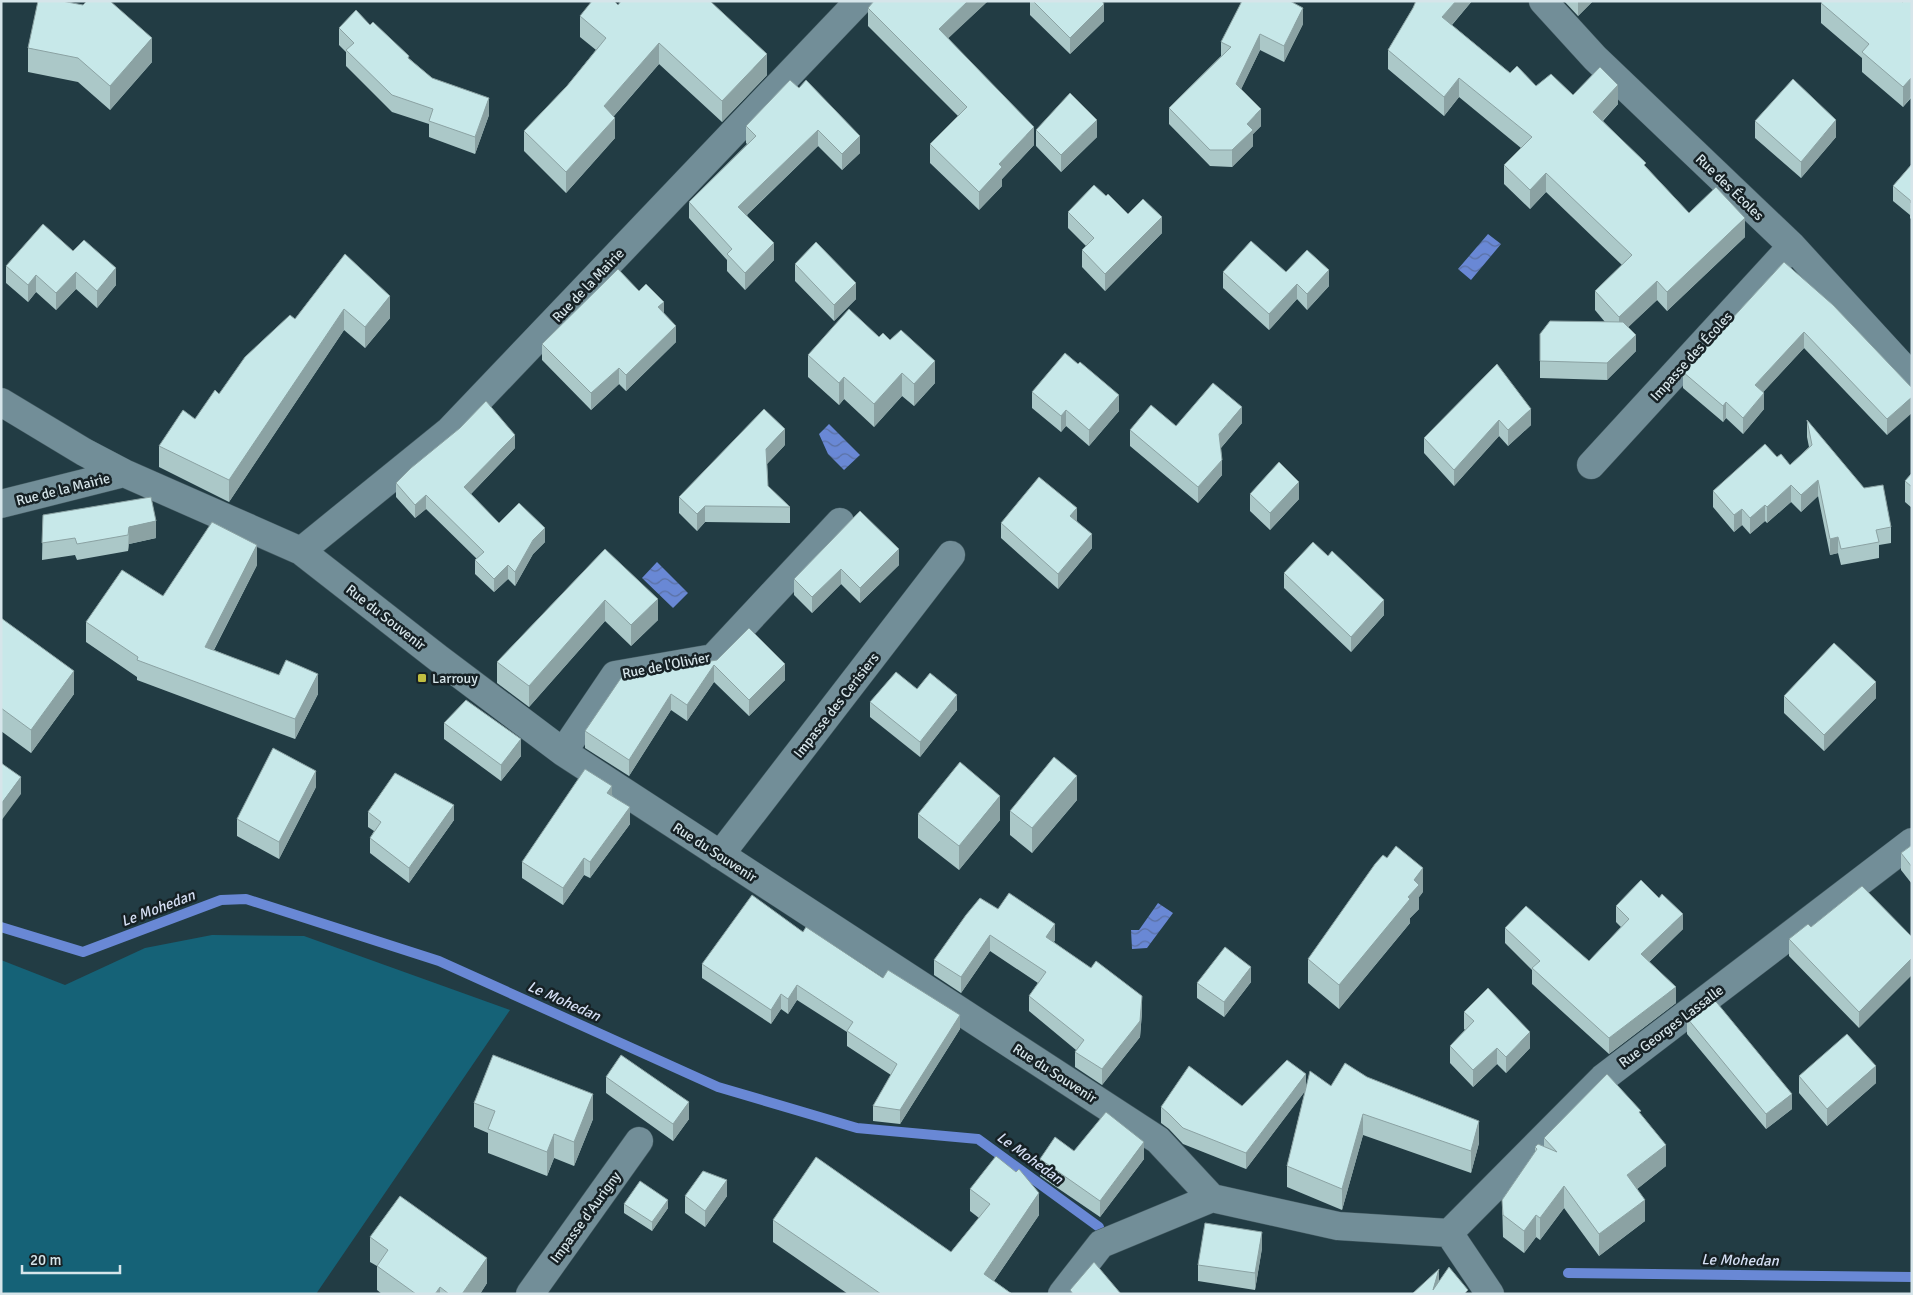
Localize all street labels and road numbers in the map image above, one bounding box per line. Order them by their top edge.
street label: Rue des Écoles [1692,151,1767,224]
street label: Rue de la Mairie [549,245,628,326]
street label: Impasse des Écoles [1647,308,1736,405]
street label: Rue de la Mairie [14,470,112,509]
street label: Rue du Souvenir [342,581,430,654]
street label: Rue de l'Olivier [621,649,712,682]
street label: Impasse des Cerisiers [790,649,883,761]
street label: Rue du Souvenir [670,819,761,886]
street label: Rue Georges Lassalle [1616,982,1727,1071]
street label: Rue du Souvenir [1010,1040,1101,1107]
street label: Impasse d'Aurigny [546,1168,625,1266]

